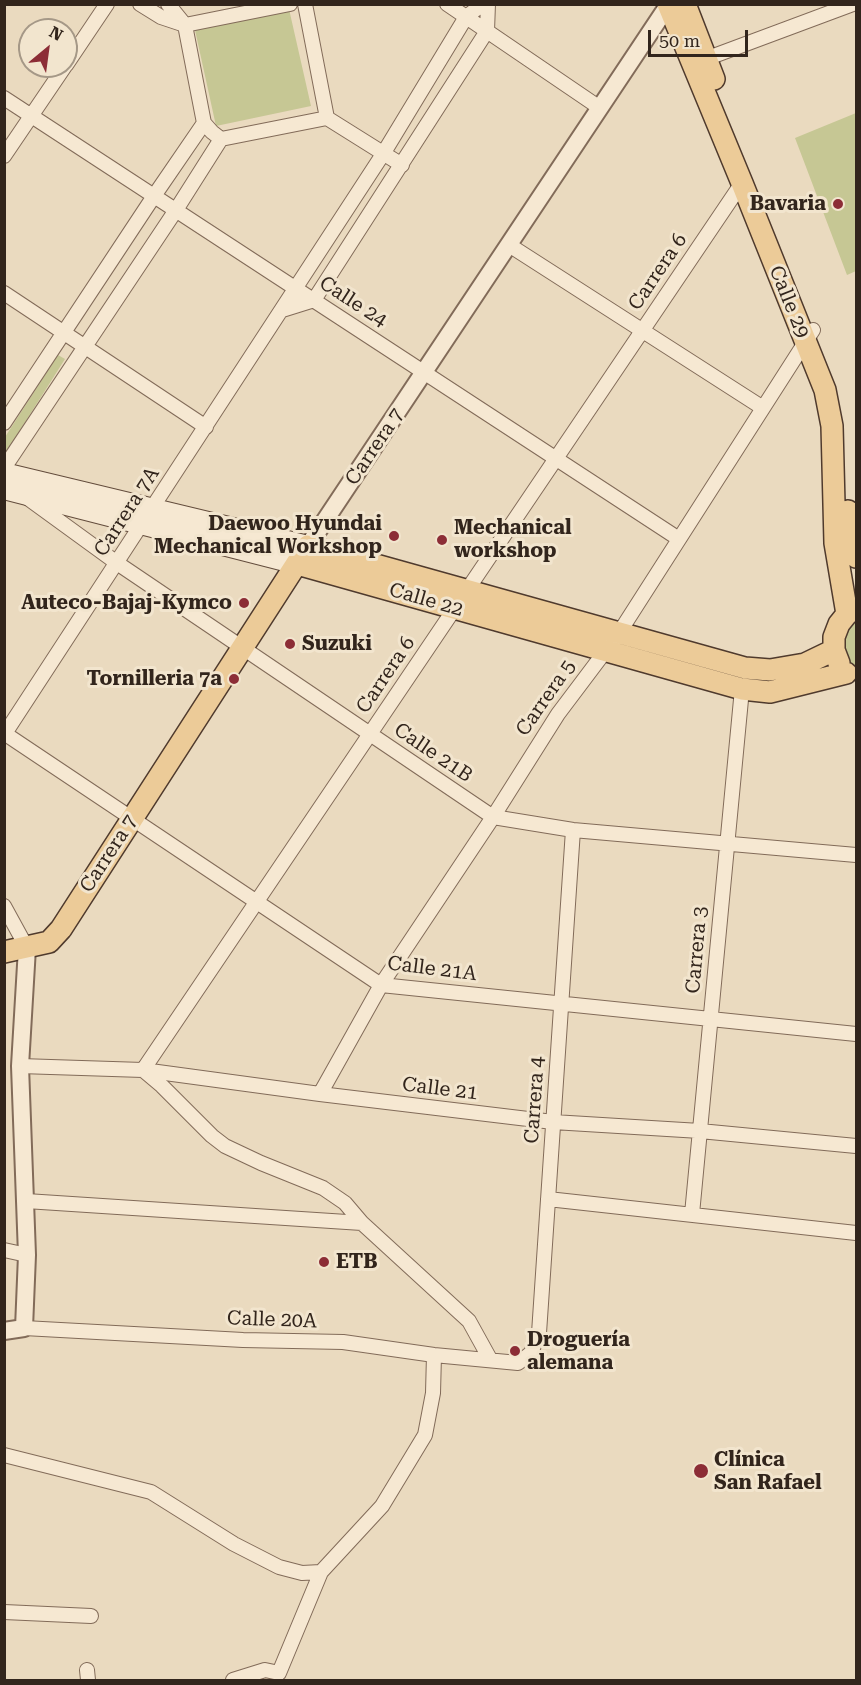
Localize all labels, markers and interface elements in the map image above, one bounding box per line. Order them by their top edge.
north arrow [18,18,78,78]
scale bar [651,18,752,56]
text: N [46,22,66,45]
text: 50 m [659,30,700,51]
place label: Bavaria [750,192,826,216]
marker: Bavaria [831,197,845,211]
street label: Carrera 6 [624,229,692,315]
street label: Calle 29 [764,262,814,342]
street label: Calle 24 [315,271,391,333]
street label: Carrera 7 [341,404,409,490]
street label: Carrera 7A [89,463,165,561]
place label: Daewoo Hyundai Mechanical Workshop [154,512,382,559]
place label: Mechanical workshop [454,516,571,563]
marker: Daewoo Hyundai Mechanical Workshop [387,529,401,543]
marker: Mechanical workshop [435,533,449,547]
street label: Calle 22 [386,578,466,622]
place label: Auteco-Bajaj-Kymco [21,591,232,615]
marker: Auteco-Bajaj-Kymco [237,596,251,610]
place label: Suzuki [302,632,372,656]
street label: Carrera 6 [352,632,420,718]
marker: Suzuki [283,637,297,651]
street label: Carrera 5 [511,655,581,741]
place label: Tornilleria 7a [87,667,222,691]
marker: Tornilleria 7a [227,672,241,686]
street label: Calle 21B [389,718,477,788]
street label: Carrera 7 [75,811,143,897]
street label: Carrera 3 [681,905,713,995]
street label: Calle 21A [386,952,478,986]
street label: Carrera 4 [520,1056,550,1144]
street label: Calle 21 [401,1072,479,1106]
place label: ETB [336,1250,378,1274]
marker: ETB [317,1255,331,1269]
street label: Calle 20A [227,1306,317,1334]
place label: Droguería alemana [527,1328,630,1375]
marker: Droguería alemana [508,1344,522,1358]
place label: Clínica San Rafael [714,1448,821,1495]
marker: Clínica San Rafael [692,1462,710,1480]

